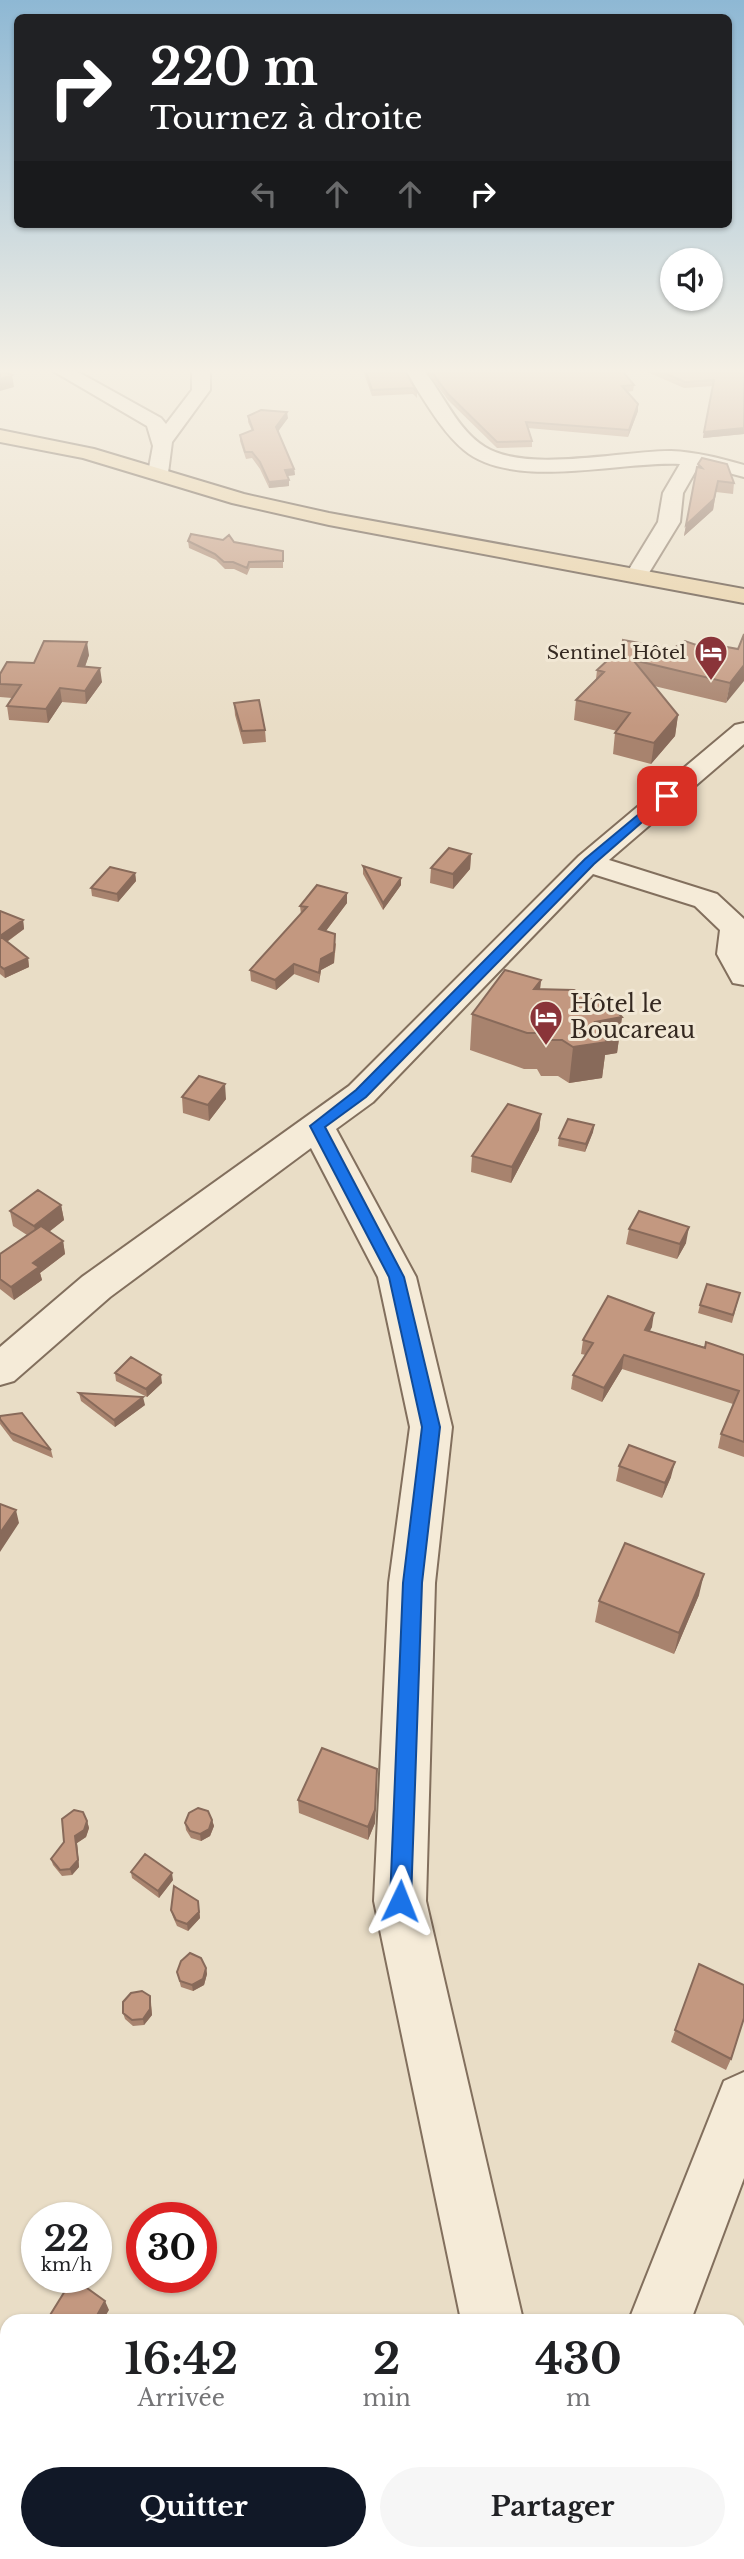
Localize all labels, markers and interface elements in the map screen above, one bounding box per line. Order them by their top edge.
text: 220 m [150,37,318,98]
icon: right [35,42,126,133]
text: Tournez à droite [150,98,423,138]
icon: left [245,175,283,213]
icon: ahead [318,175,356,213]
icon: ahead [391,175,429,213]
icon: right [464,175,502,213]
map controls [660,248,723,311]
button: sound [660,248,723,311]
hotel icon: Sentinel Hôtel [692,633,730,682]
place label: Sentinel Hôtel [547,641,686,664]
pin [637,766,697,826]
icon: arrive [648,777,686,815]
place label: Hôtel le Boucareau [570,990,695,1044]
hotel icon: Hôtel le Boucareau [527,998,565,1047]
position arrow [363,1864,437,1938]
speed limit sign: 30 [126,2202,217,2293]
text: 22 [44,2217,89,2260]
text: km/h [41,2254,92,2276]
text: 16:42 [124,2333,238,2385]
text: 2 [373,2333,400,2385]
text: 430 [535,2333,622,2385]
text: Arrivée [138,2384,225,2412]
text: min [363,2384,411,2412]
text: m [566,2384,591,2412]
button: Quitter [21,2467,366,2547]
button: Partager [380,2467,725,2547]

